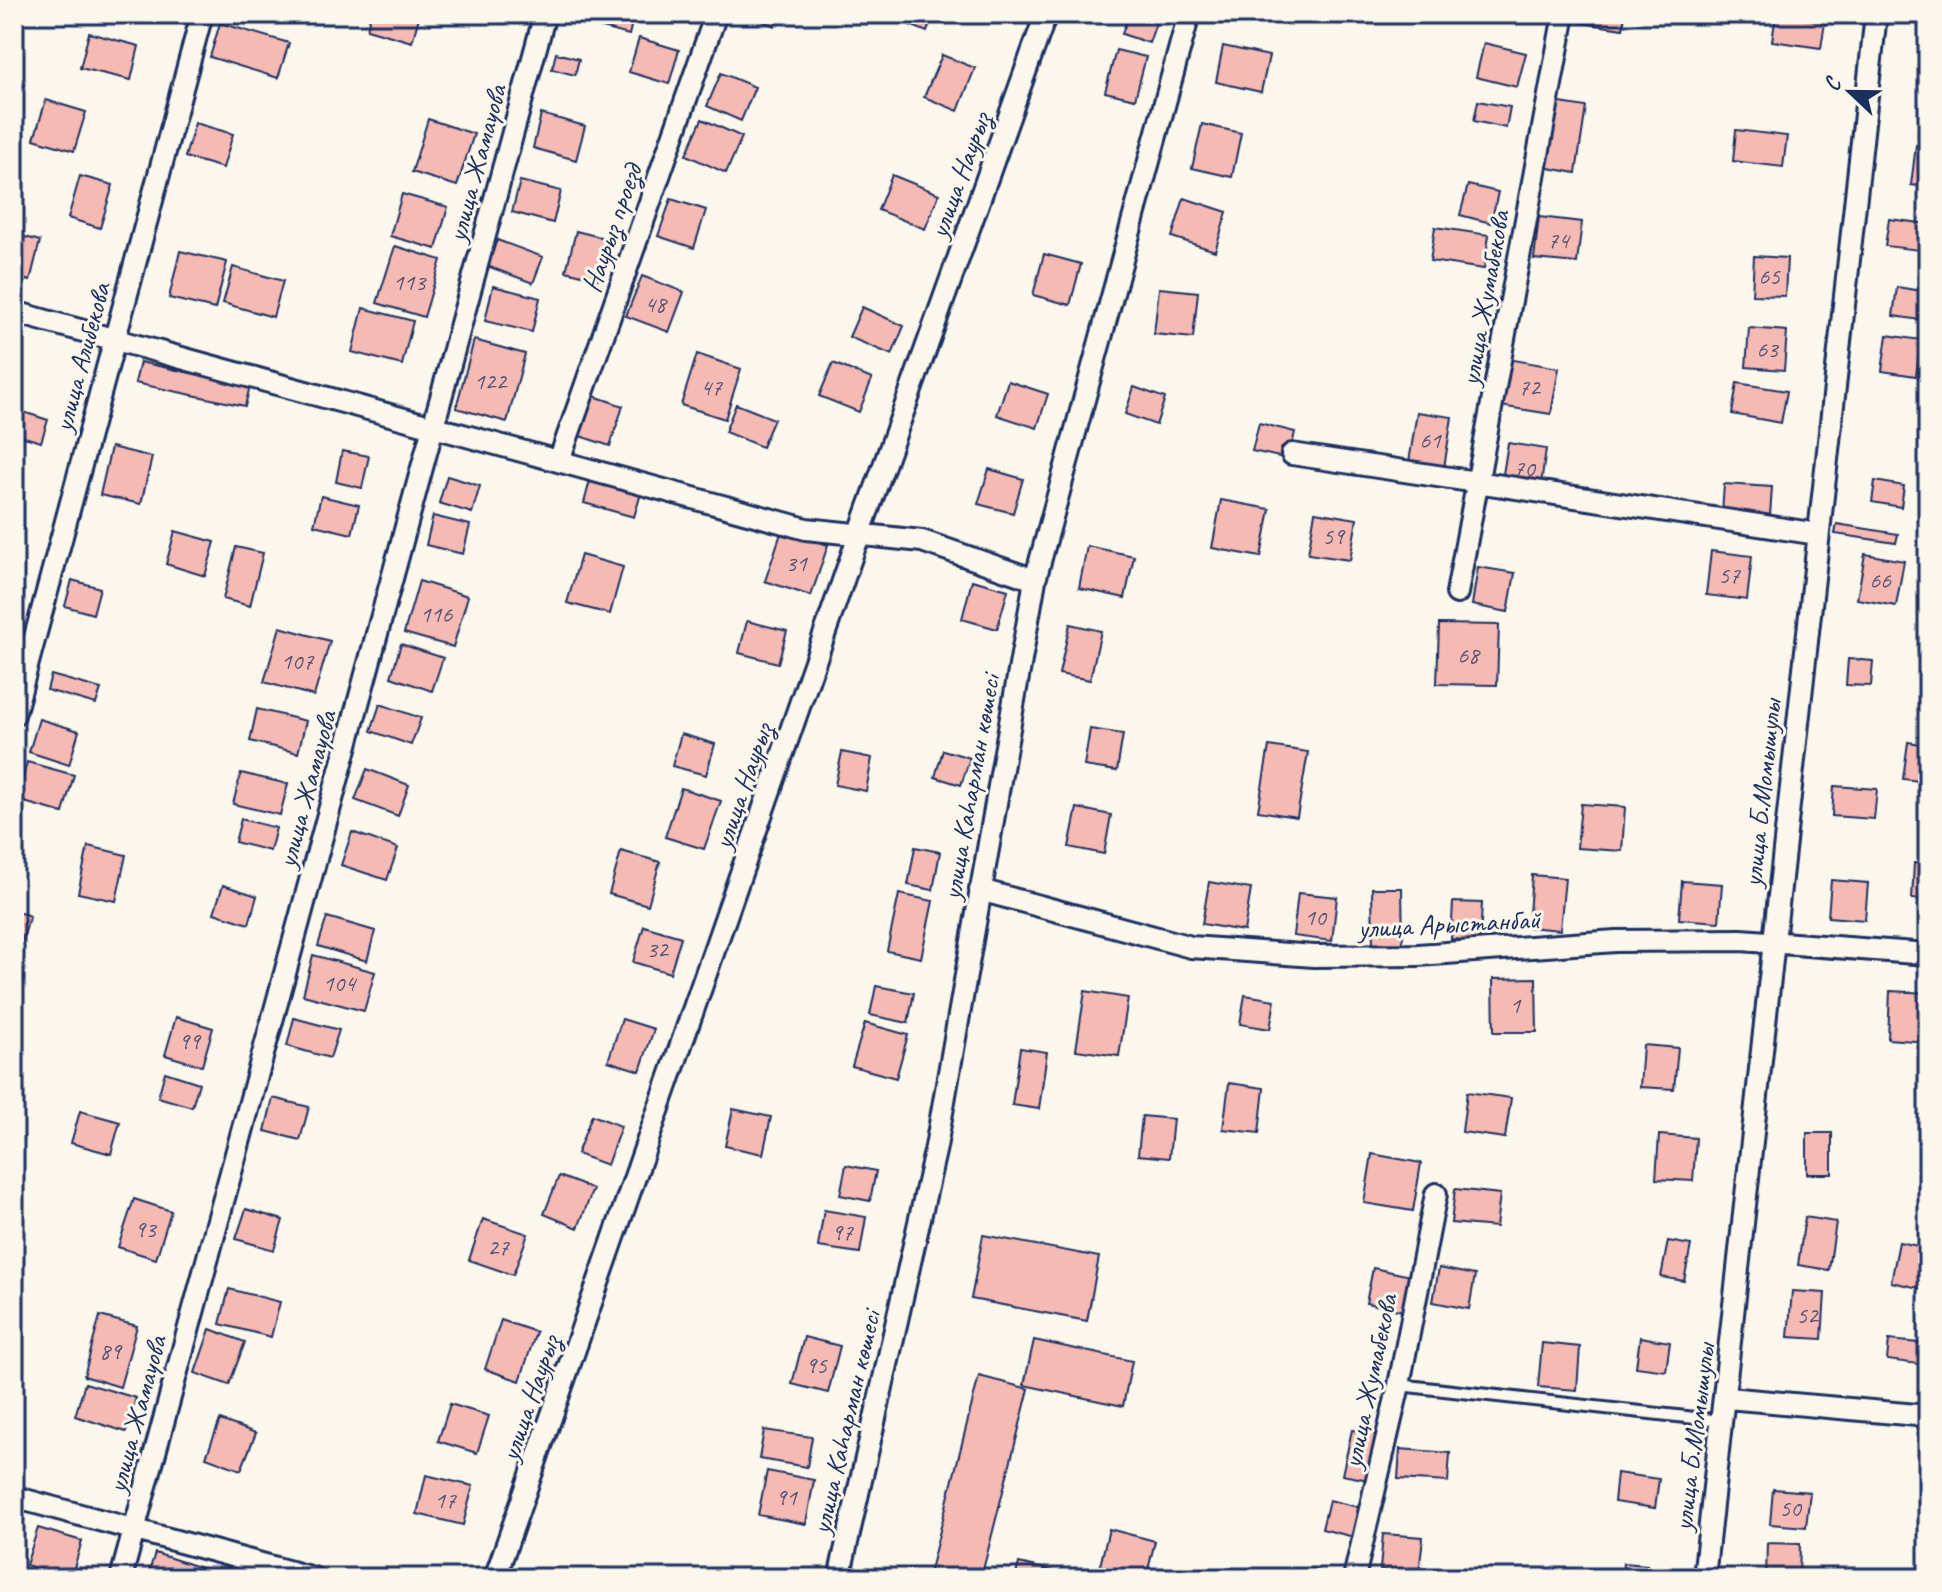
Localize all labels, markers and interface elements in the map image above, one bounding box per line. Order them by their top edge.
north arrow [1810,52,1890,132]
text: С [1817,72,1849,95]
street label: улица Жамауова [438,79,515,247]
street label: улица Наурыз [920,106,1000,245]
street label: Наурыз проезд [573,157,652,297]
street label: улица Жумабекова [1452,206,1517,390]
house number: 74 [1547,225,1571,255]
house number: 65 [1758,261,1781,291]
house number: 113 [393,267,427,297]
street label: улица Алибекова [44,277,119,437]
house number: 48 [644,289,668,319]
house number: 63 [1756,334,1780,364]
house number: 122 [474,366,508,396]
house number: 47 [700,372,723,402]
house number: 72 [1518,372,1542,402]
house number: 61 [1419,425,1442,455]
house number: 70 [1513,453,1537,483]
house number: 59 [1322,521,1346,551]
house number: 31 [785,548,808,578]
house number: 57 [1718,560,1741,590]
house number: 66 [1869,565,1892,595]
house number: 116 [420,599,453,629]
house number: 68 [1457,640,1481,670]
house number: 107 [281,646,314,676]
street label: улица Каһарман көшесі [933,668,1008,904]
street label: улица Б.Момышулы [1734,695,1789,891]
street label: улица Жамауова [268,705,345,873]
street label: улица Наурыз [704,717,782,856]
street label: улица Арыстанбай [1355,901,1542,946]
house number: 10 [1304,902,1328,932]
house number: 32 [646,934,670,964]
house number: 104 [323,968,357,998]
house number: 1 [1510,990,1522,1020]
house number: 99 [178,1026,202,1056]
house number: 93 [134,1214,158,1244]
house number: 97 [831,1217,854,1247]
house number: 27 [487,1232,510,1262]
street label: улица Жумабекова [1334,1289,1405,1473]
house number: 52 [1796,1300,1820,1330]
street label: улица Каһарман көшесі [802,1303,889,1539]
street label: улица Наурыз [491,1329,569,1468]
street label: улица Жамауова [98,1330,175,1498]
house number: 89 [99,1336,123,1366]
street label: улица Б.Момышулы [1664,1339,1723,1535]
house number: 95 [805,1350,828,1380]
house number: 91 [775,1482,798,1512]
house number: 17 [434,1485,457,1515]
house number: 50 [1779,1493,1803,1523]

